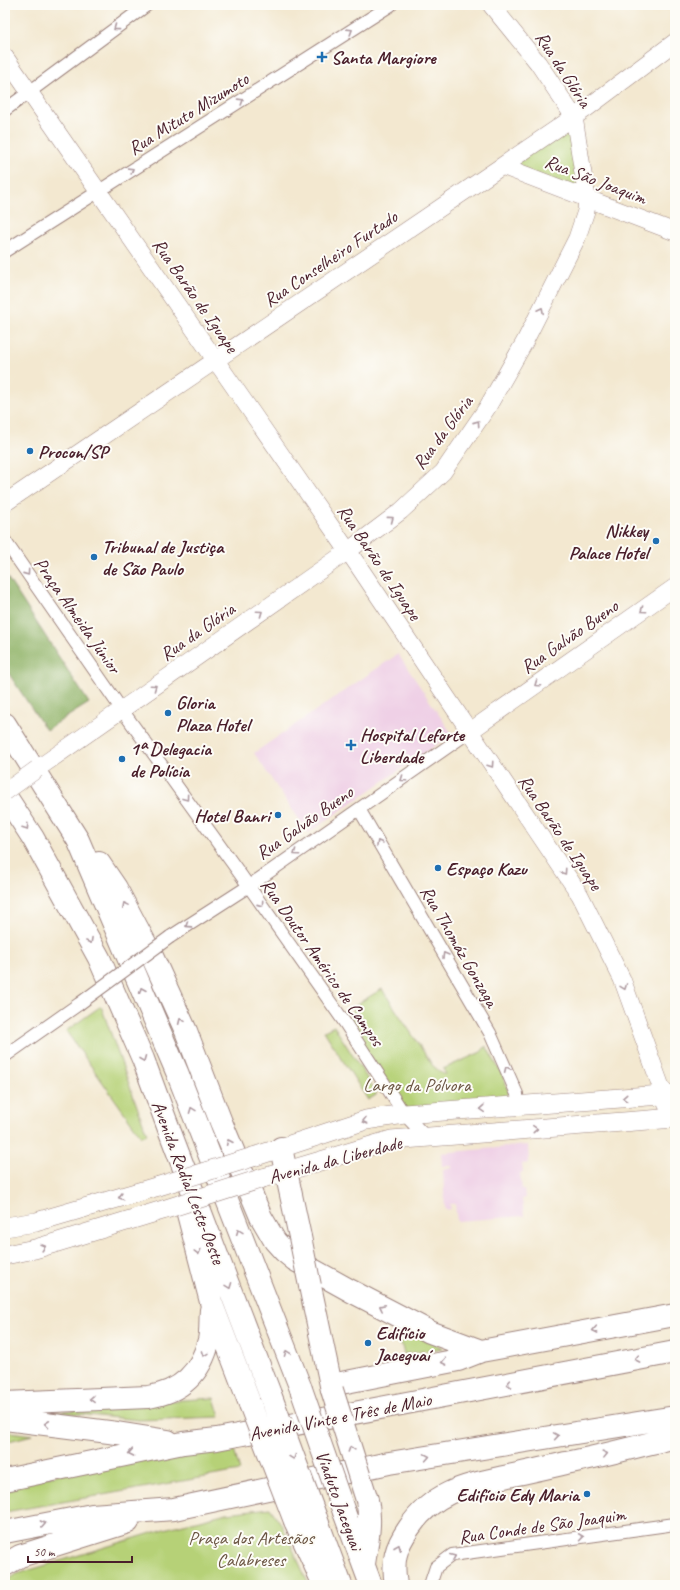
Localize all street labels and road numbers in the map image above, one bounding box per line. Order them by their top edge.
street label: Rua da Glória [530,27,597,113]
street label: Rua Mituto Mizumoto [124,67,254,160]
street label: Rua São Joaquim [541,150,651,211]
street label: Rua Conselheiro Furtado [259,204,403,313]
street label: Rua Barão de Iguape [147,234,245,359]
street label: Rua da Glória [407,390,479,474]
street label: Rua Barão de Iguape [332,500,428,626]
street label: Praça Almeida Júnior [28,553,127,679]
street label: Rua Galvão Bueno [516,594,624,679]
street label: Rua da Glória [155,597,241,666]
street label: Rua Barão de Iguape [513,770,609,896]
street label: Rua Galvão Bueno [251,780,359,865]
street label: Rua Doutor Américo de Campos [255,874,390,1052]
street label: Rua Thomáz Gonzaga [415,881,505,1013]
street label: Avenida Radial Leste-Oeste [146,1097,231,1269]
street label: Avenida da Liberdade [266,1130,406,1189]
street label: Avenida Vinte e Três de Maio [247,1387,434,1446]
street label: Viaduto Jaceguai [310,1447,369,1556]
street label: Rua Conde de São Joaquim [457,1502,628,1550]

